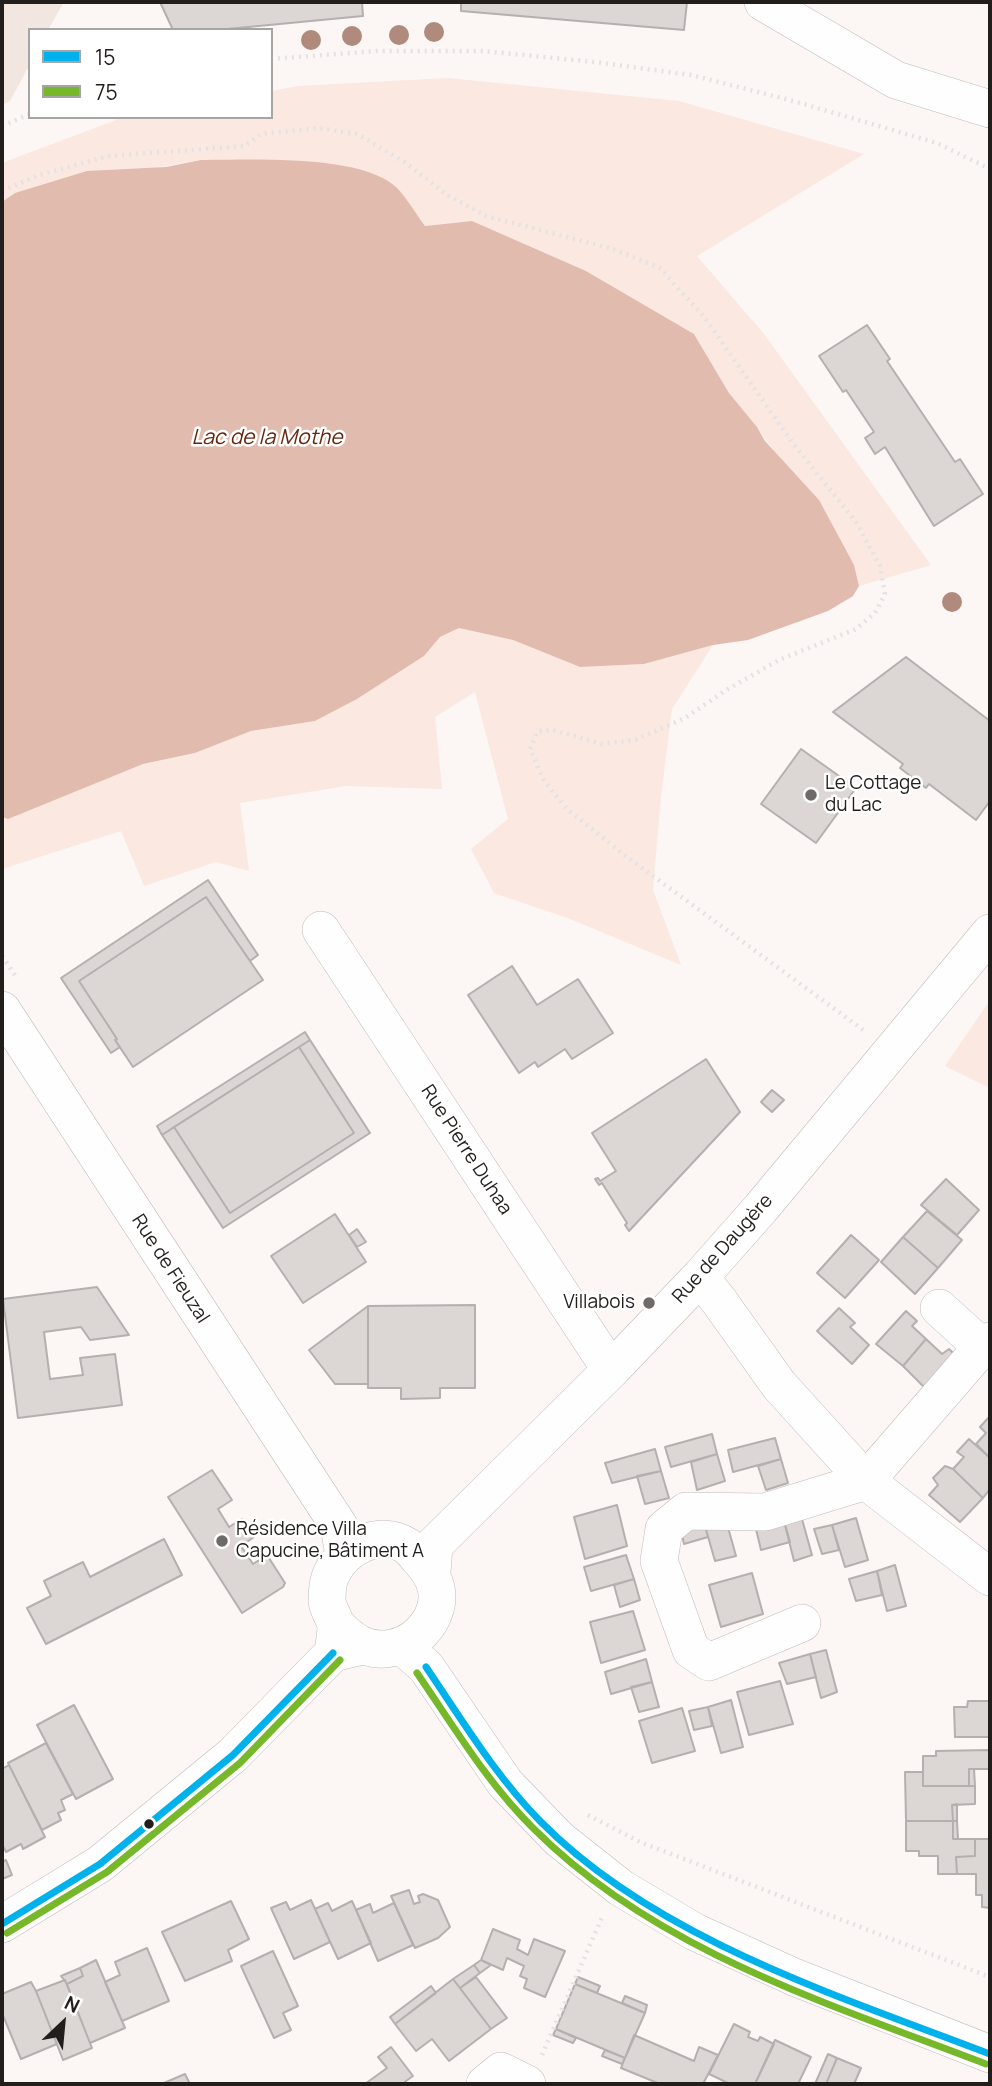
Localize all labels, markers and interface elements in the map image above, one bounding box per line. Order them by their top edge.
legend [28,28,273,119]
text: 15 [95,43,115,71]
text: 75 [95,78,118,106]
water label: Lac de la Mothe [191,425,343,451]
place label: Le Cottage du Lac [825,773,921,817]
marker: Le Cottage du Lac [803,787,819,803]
street label: Rue Pierre Duhaa [416,1081,516,1219]
street label: Rue de Daugère [668,1190,778,1308]
street label: Rue de Fieuzal [126,1210,214,1328]
place label: Villabois [563,1292,635,1314]
marker: Villabois [641,1295,657,1311]
place label: Résidence Villa Capucine, Bâtiment A [236,1519,424,1563]
marker: Résidence Villa Capucine, Bâtiment A [214,1533,230,1549]
unlabelled marker [142,1817,156,1831]
north arrow [28,1988,98,2058]
text: N [60,1989,84,2019]

